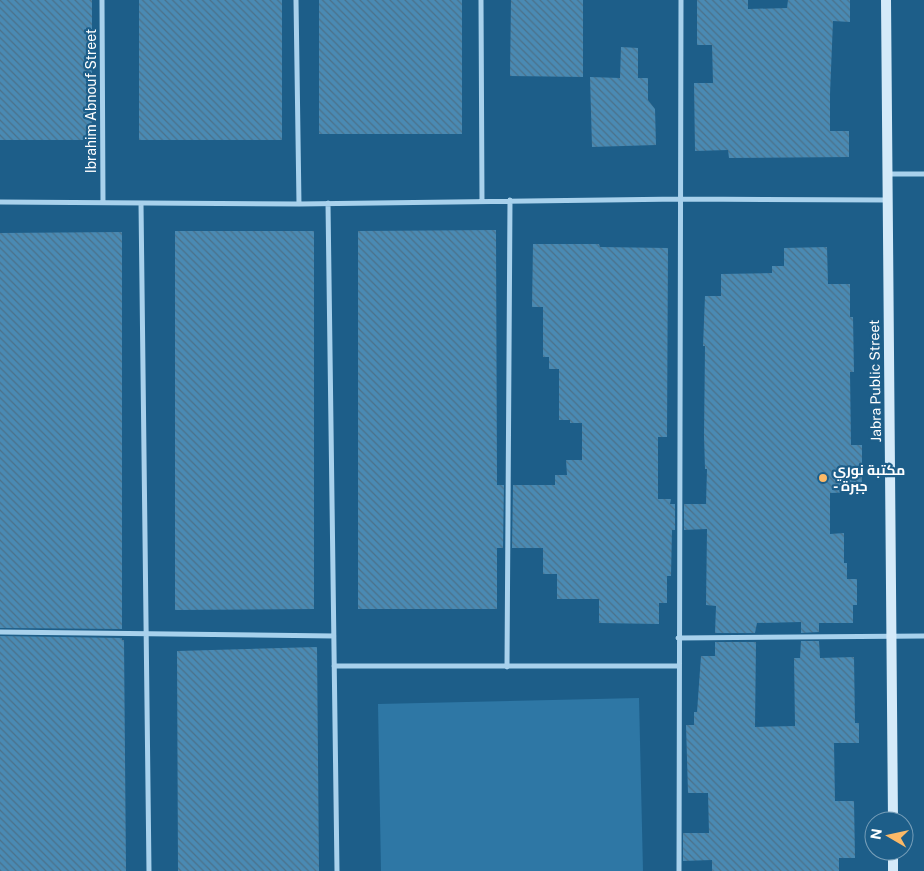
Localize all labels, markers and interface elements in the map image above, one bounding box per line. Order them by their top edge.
street label: Ibrahim Abnouf Street [83,29,99,173]
street label: Jabra Public Street [866,319,884,443]
place label: مكتبة نوري - جبرة [833,462,905,495]
marker: مكتبة نوري - جبرة [817,472,829,484]
north arrow [864,811,914,861]
text: N [867,827,885,841]

